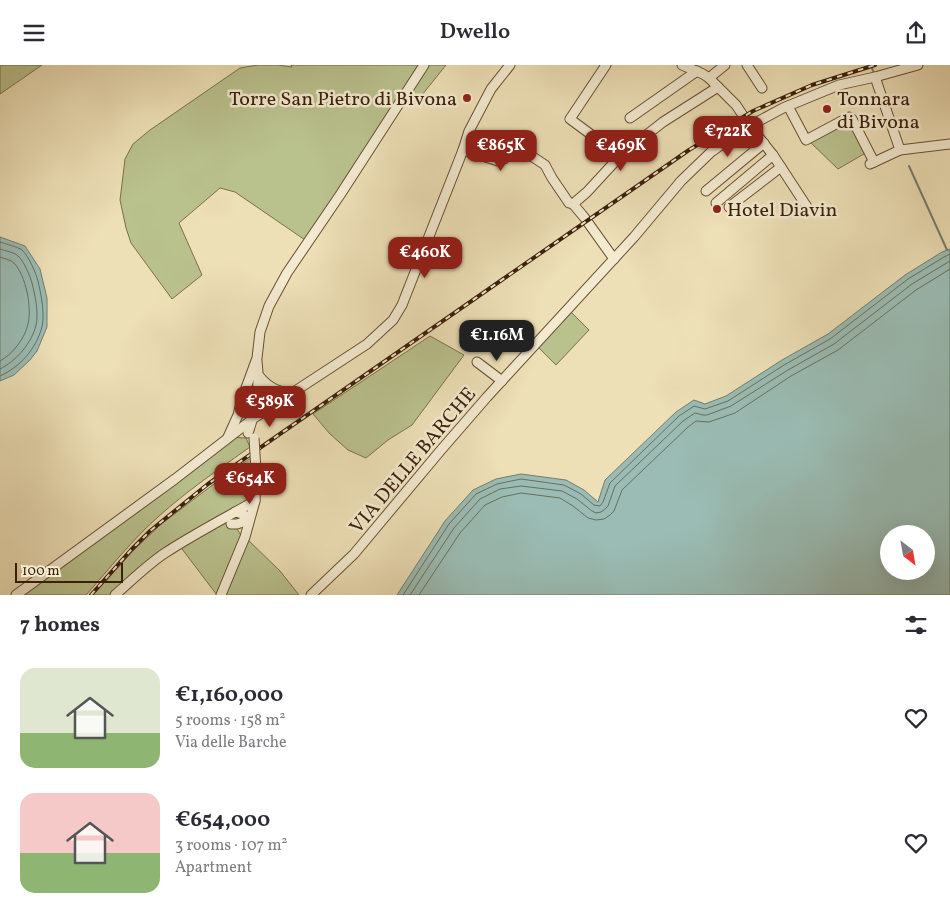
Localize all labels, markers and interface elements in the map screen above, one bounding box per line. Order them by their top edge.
text: Dwello [440,17,510,48]
icon: menu [20,19,48,47]
icon: share [902,19,930,47]
place label: Torre San Pietro di Bivona [229,86,457,114]
place label: Tonnara di Bivona [837,86,920,137]
marker: Torre San Pietro di Bivona [461,92,473,104]
marker: Tonnara di Bivona [821,103,833,115]
pin: €722K [693,116,763,158]
text: €722K [704,121,752,143]
pin: €865K [466,129,536,172]
pin: €469K [586,129,656,172]
text: €865K [477,135,525,157]
text: €469K [596,135,646,157]
place label: Hotel Diavin [727,197,838,225]
marker: Hotel Diavin [711,203,723,215]
pin: €460K [390,237,460,279]
text: €460K [399,242,451,264]
pin: €1.16M [456,319,538,362]
text: €1.16M [470,325,524,347]
street label: VIA DELLE BARCHE [344,382,483,541]
pin: €589K [235,385,305,428]
text: €589K [246,391,294,413]
pin: €654K [215,463,285,505]
text: €654K [225,468,275,490]
north arrow [880,525,935,580]
map controls [880,525,935,580]
scale bar [15,560,122,583]
text: 100 m [22,562,60,581]
text: 7 homes [20,611,100,640]
icon: filters [902,611,930,639]
text: €1,160,000 [175,681,283,710]
icon: home [60,688,120,748]
icon: heart [902,704,930,732]
text: 5 rooms · 158 m² [175,710,285,732]
text: Via delle Barche [175,732,287,754]
text: €654,000 [175,806,270,835]
icon: home [60,813,120,873]
icon: heart [902,829,930,857]
text: 3 rooms · 107 m² [175,835,288,857]
text: Apartment [175,857,252,879]

